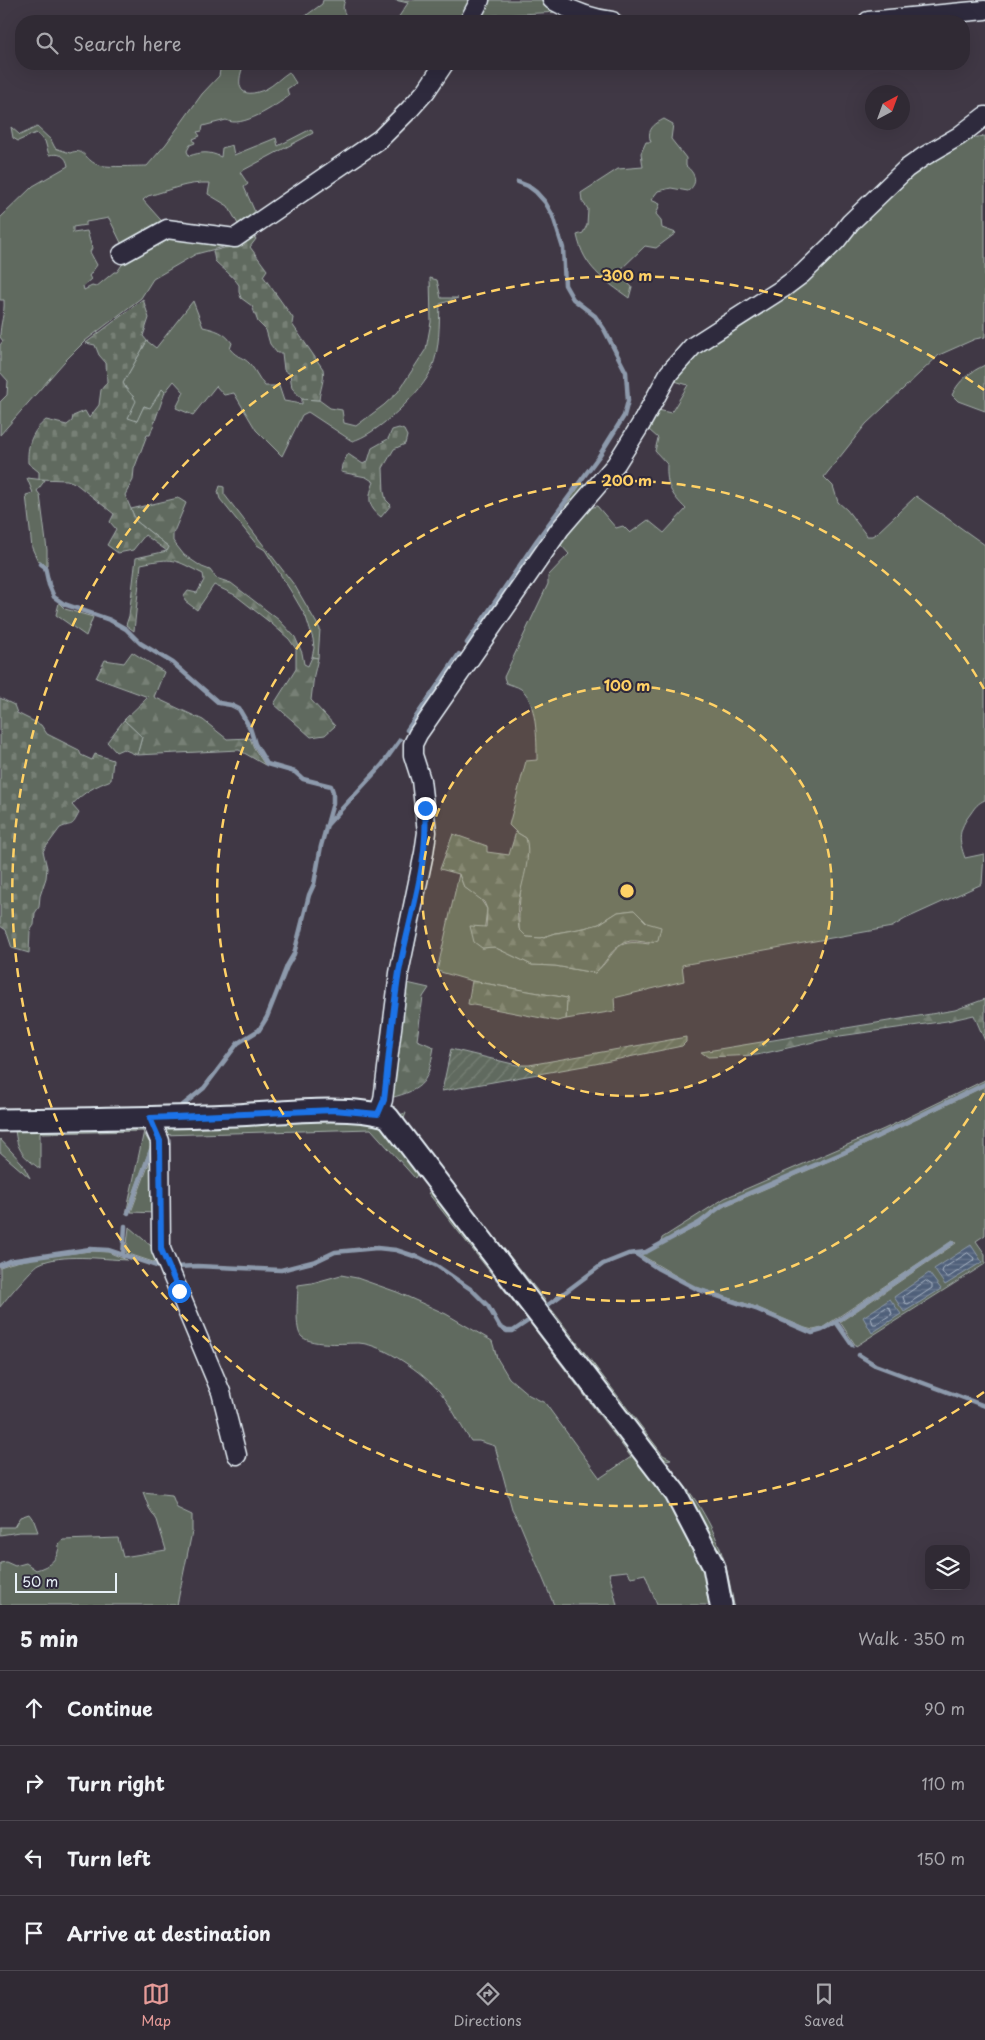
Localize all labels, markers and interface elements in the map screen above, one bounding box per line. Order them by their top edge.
search box [15,15,970,70]
icon: search [33,29,61,57]
text: Search here [73,29,182,57]
north arrow [865,85,910,130]
text: 300 m [602,263,652,286]
text: 200 m [602,468,652,491]
text: 100 m [604,673,650,696]
route end [414,797,437,820]
centre of rings [618,882,636,900]
route start [168,1280,191,1303]
map controls [925,1545,970,1590]
button: layers [925,1545,970,1590]
scale bar [15,1570,118,1593]
text: 50 m [22,1571,58,1592]
text: 5 min [20,1622,78,1654]
text: Walk · 350 m [858,1626,965,1650]
icon: ahead [20,1694,48,1722]
text: Continue [67,1694,153,1722]
text: 90 m [924,1696,965,1720]
icon: right [20,1769,48,1797]
text: Turn right [67,1769,165,1797]
text: 110 m [922,1771,965,1795]
icon: left [20,1844,48,1872]
text: Turn left [67,1844,151,1872]
text: 150 m [917,1846,965,1870]
icon: arrive [20,1919,48,1947]
text: Arrive at destination [67,1919,271,1947]
tab: Map [141,1980,171,2031]
tab: Directions [454,1980,522,2031]
tab: Saved [804,1980,844,2031]

